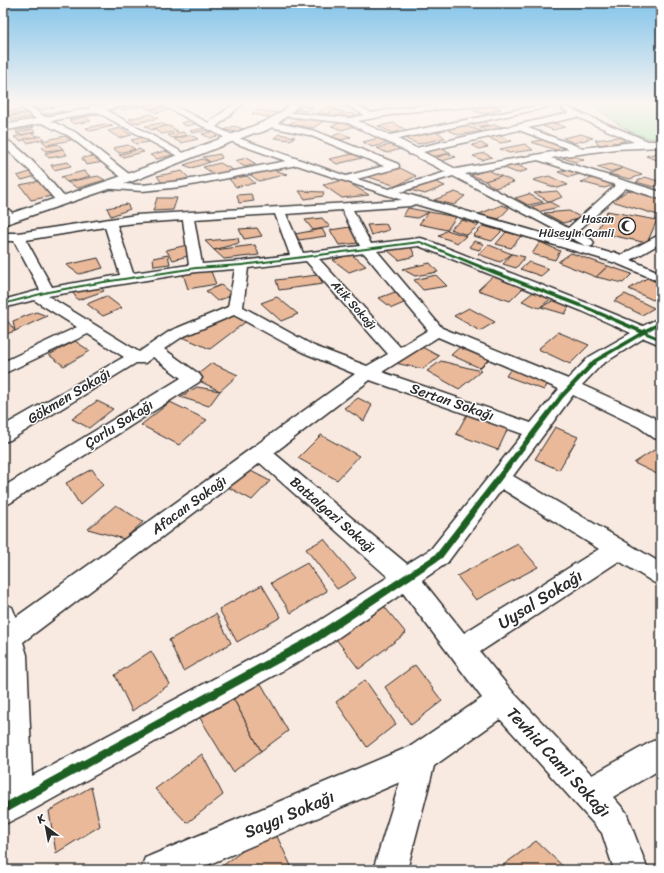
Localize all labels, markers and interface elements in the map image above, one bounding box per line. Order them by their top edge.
place label: Hasan Hüseyin Camii [539,208,615,244]
mosque icon: Hasan Hüseyin Camii [617,216,637,236]
street label: Atik Sokağı [325,274,383,335]
street label: Gökmen Sokağı [22,361,116,431]
street label: Sertan Sokağı [407,376,497,428]
street label: Çorlu Sokağı [79,393,159,455]
street label: Afacan Sokağı [145,469,232,542]
street label: Battalgazi Sokağı [284,470,382,560]
street label: Uysal Sokağı [491,561,589,637]
street label: Tevhid Cami Sokağı [499,699,619,825]
street label: Saygı Sokağı [239,781,339,847]
north arrow [26,807,66,847]
text: K [32,808,50,829]

